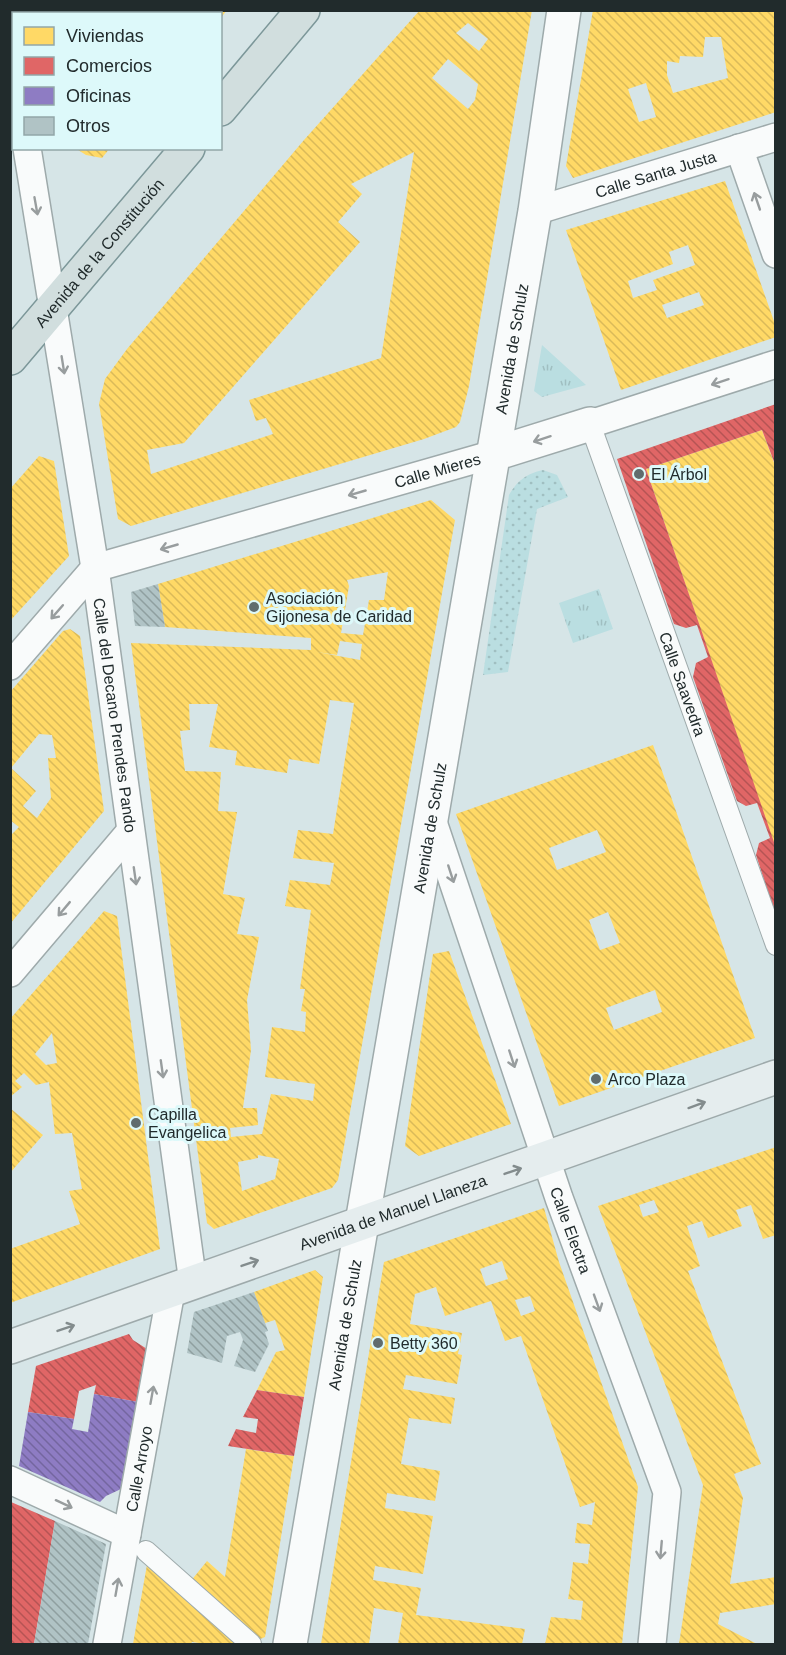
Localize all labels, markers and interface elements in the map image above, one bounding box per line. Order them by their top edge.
legend [12,12,222,150]
text: Viviendas [66,26,144,46]
text: Comercios [66,56,152,76]
text: Oficinas [66,86,131,106]
text: Otros [66,116,110,136]
street label: Calle Santa Justa [593,148,718,201]
street label: Avenida de la Constitución [32,175,167,331]
one-way arrow [751,192,762,211]
one-way arrow [31,196,42,216]
street label: Avenida de Schulz [492,282,531,416]
one-way arrow [57,355,68,375]
one-way arrow [711,377,730,388]
one-way arrow [533,434,552,445]
street label: Calle Mieres [392,450,483,491]
place label: El Árbol [651,465,707,483]
marker: El Árbol [632,467,646,481]
one-way arrow [348,488,367,499]
one-way arrow [160,542,179,553]
place label: Asociación Gijonesa de Caridad [266,590,412,625]
street label: Calle del Decano Prendes Pando [90,597,139,834]
marker: Asociación Gijonesa de Caridad [247,600,261,614]
one-way arrow [50,604,64,619]
street label: Calle Saavedra [656,630,709,739]
street label: Avenida de Schulz [411,761,450,895]
one-way arrow [446,864,457,883]
one-way arrow [130,865,141,885]
one-way arrow [57,901,71,916]
one-way arrow [507,1049,518,1068]
one-way arrow [157,1059,168,1078]
place label: Arco Plaza [608,1071,685,1088]
marker: Arco Plaza [589,1072,603,1086]
one-way arrow [687,1099,706,1110]
place label: Capilla Evangelica [148,1106,226,1141]
marker: Capilla Evangelica [129,1116,143,1130]
one-way arrow [503,1164,522,1175]
street label: Avenida de Manuel Llaneza [297,1172,489,1253]
street label: Calle Electra [547,1185,594,1276]
one-way arrow [240,1257,259,1268]
street label: Avenida de Schulz [326,1258,365,1391]
one-way arrow [593,1293,604,1312]
one-way arrow [56,1321,75,1332]
place label: Betty 360 [390,1335,458,1352]
marker: Betty 360 [371,1336,385,1350]
one-way arrow [147,1386,158,1405]
street label: Calle Arroyo [123,1424,155,1513]
one-way arrow [54,1499,72,1510]
one-way arrow [655,1540,666,1559]
one-way arrow [112,1578,123,1597]

